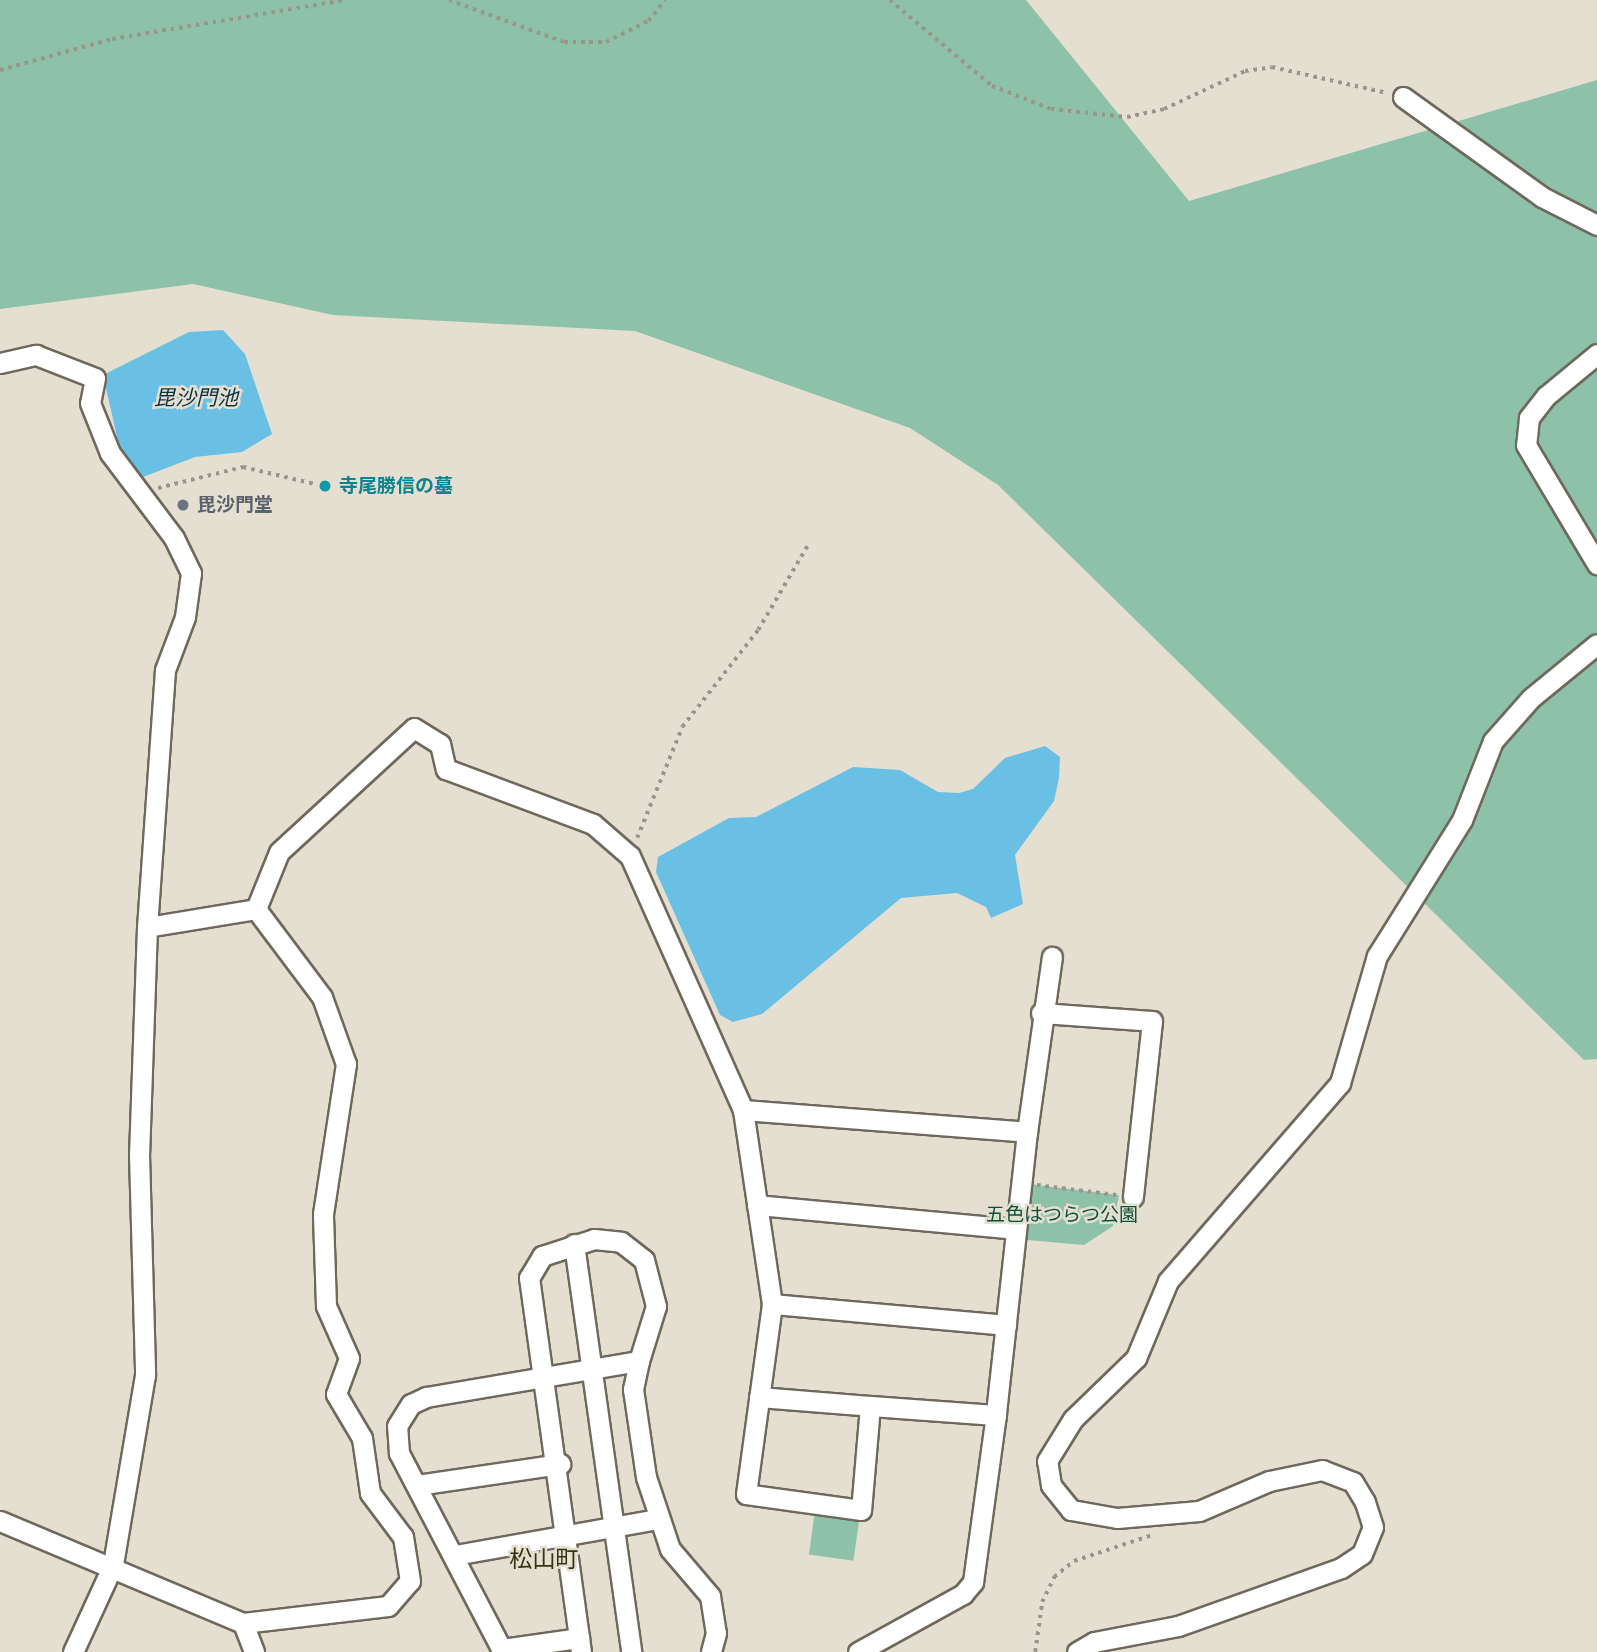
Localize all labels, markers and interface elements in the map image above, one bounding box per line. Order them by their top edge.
water label: 毘沙門池 [154,384,238,410]
place label: 寺尾勝信の墓 [339,475,453,497]
marker: 寺尾勝信の墓 [317,478,333,494]
place label: 毘沙門堂 [197,494,273,516]
marker: 毘沙門堂 [175,497,191,513]
park label: 五色はつらつ公園 [986,1204,1138,1226]
district label: 松山町 [510,1545,578,1573]

